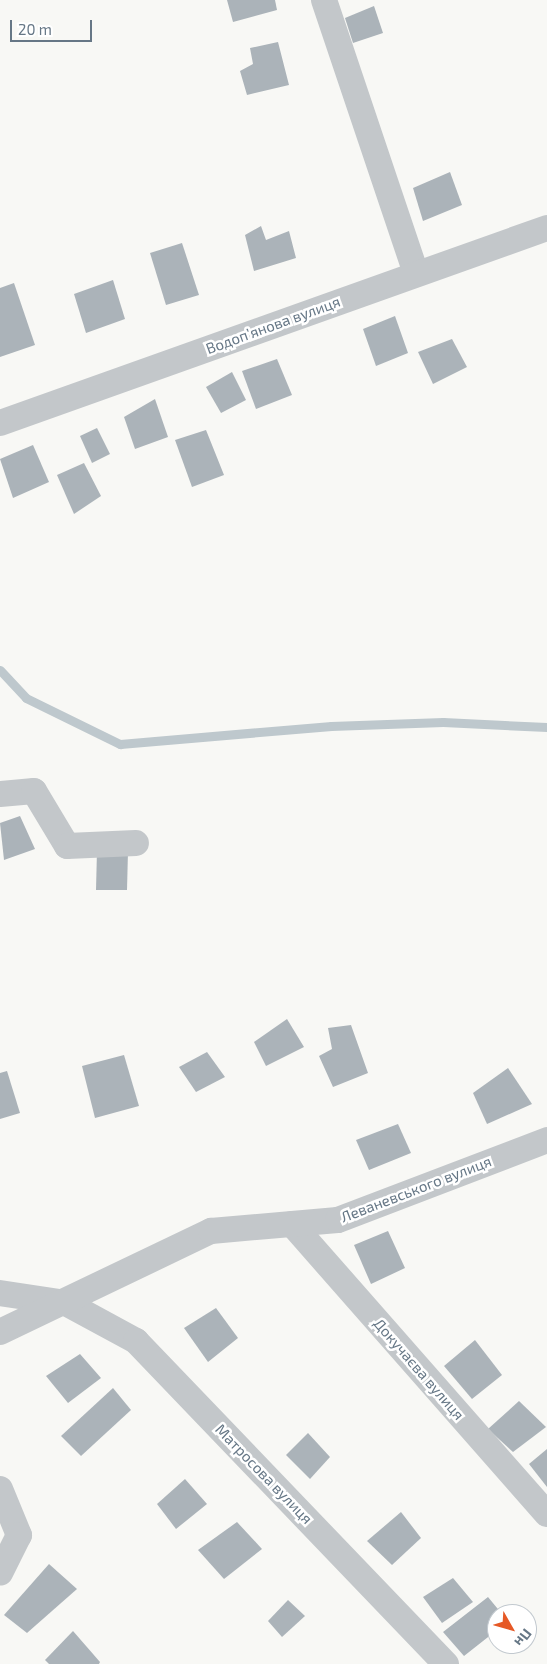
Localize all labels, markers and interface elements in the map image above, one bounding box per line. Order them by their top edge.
scale bar [12,10,95,42]
text: 20 m [18,20,52,38]
street label: Водоп’янова вулиця [203,292,343,358]
street label: Леваневського вулиця [338,1152,494,1226]
street label: Докучаєва вулиця [370,1315,468,1423]
street label: Матросова вулиця [212,1420,316,1528]
north arrow [487,1604,537,1654]
text: Пн [511,1626,536,1650]

